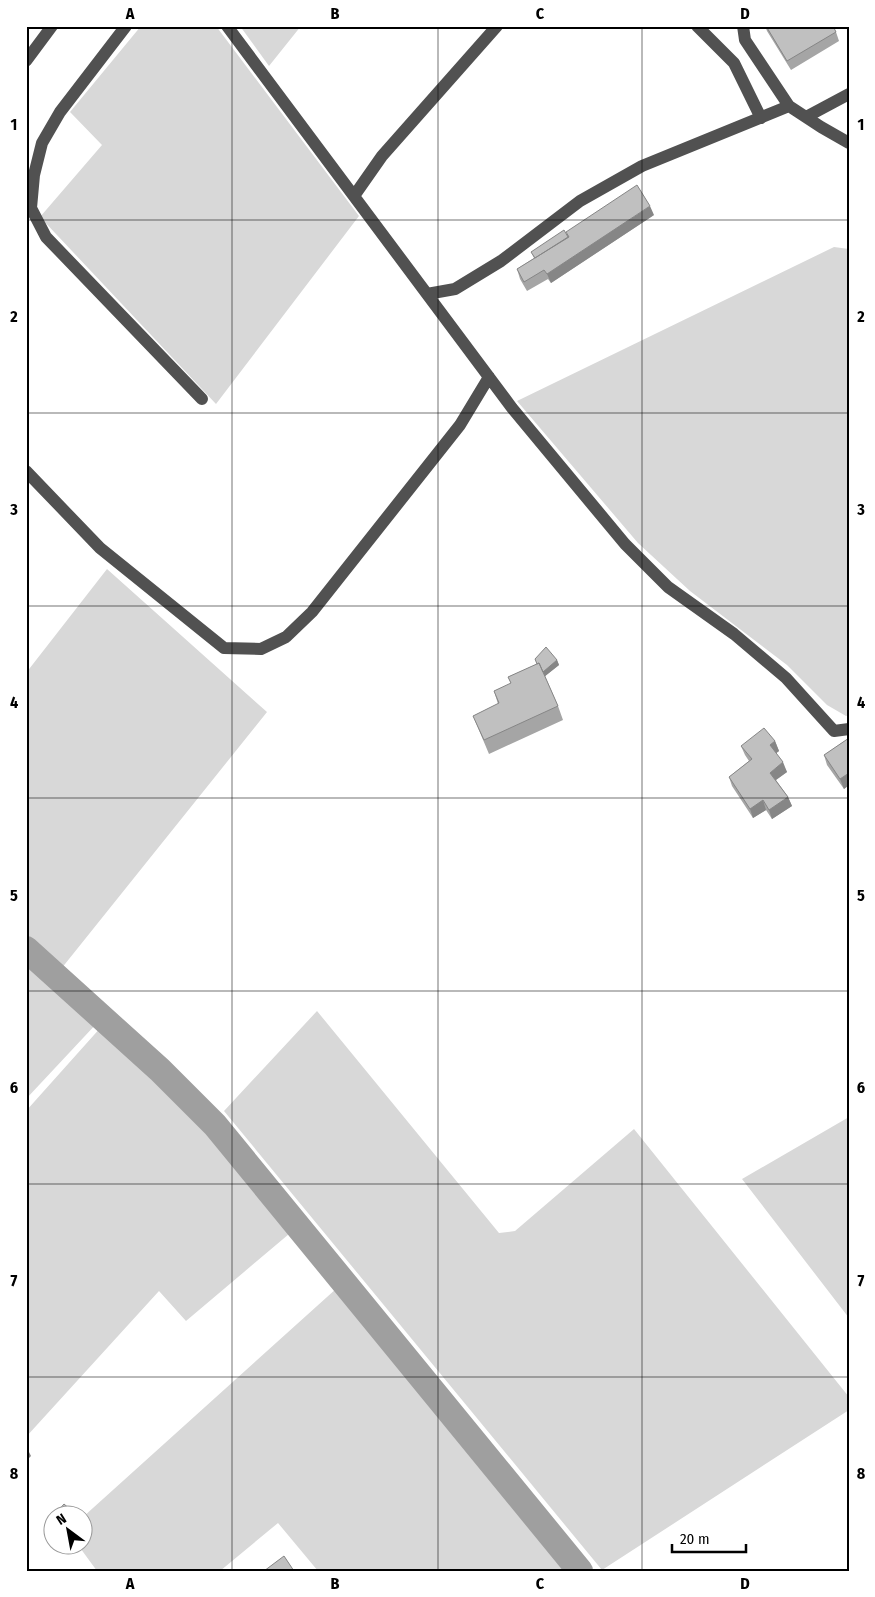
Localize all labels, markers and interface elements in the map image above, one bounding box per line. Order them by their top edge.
text: A [125,4,135,23]
text: B [331,4,340,23]
text: C [536,4,545,23]
text: D [740,4,750,23]
text: 1 [11,115,17,134]
text: 1 [858,115,864,134]
text: 2 [9,307,18,326]
text: 2 [856,307,865,326]
text: 3 [9,500,18,519]
text: 3 [856,500,865,519]
text: 4 [10,693,18,712]
text: 4 [857,693,865,712]
text: 5 [10,886,18,905]
text: 5 [857,886,865,905]
text: 6 [10,1078,18,1097]
text: 6 [857,1078,865,1097]
text: 7 [11,1271,18,1290]
text: 7 [858,1271,865,1290]
text: 8 [10,1464,19,1483]
text: 8 [857,1464,866,1483]
north arrow [42,1504,92,1554]
text: N [53,1510,69,1529]
scale bar [672,1522,746,1554]
text: 20 m [680,1530,710,1548]
text: A [125,1574,135,1593]
text: B [331,1574,340,1593]
text: C [536,1574,545,1593]
text: D [740,1574,750,1593]

